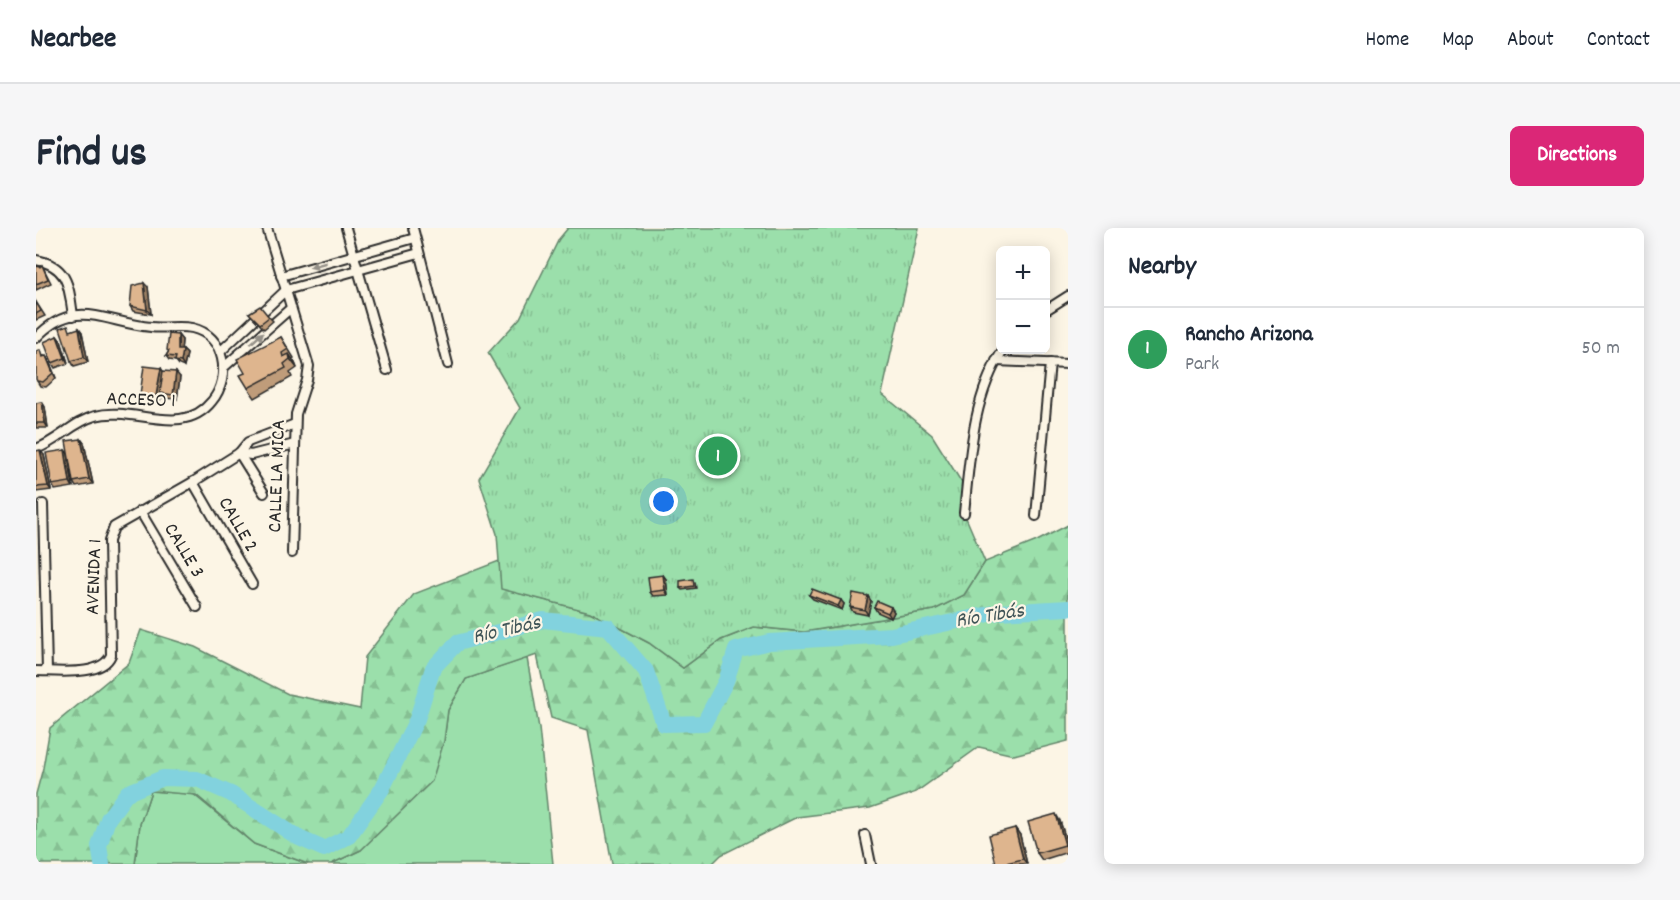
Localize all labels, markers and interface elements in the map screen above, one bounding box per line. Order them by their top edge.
text: Nearbee [30,21,116,61]
text: Home [1365,26,1409,56]
text: Map [1442,26,1474,56]
text: About [1507,26,1554,56]
text: Contact [1587,26,1650,56]
text: Find us [36,126,147,186]
button: Directions [1510,126,1644,186]
map controls [996,246,1050,354]
button: + [996,246,1050,300]
text: Nearby [1128,249,1196,286]
one-way arrow [309,261,327,270]
button: − [996,300,1050,354]
text: Rancho Arizona [1185,320,1313,351]
one-way arrow [249,332,264,345]
text: 1 [1145,335,1150,363]
text: 50 m [1582,335,1620,363]
text: Park [1185,351,1219,379]
street label: ACCESO 1 [106,386,176,416]
street label: CALLE LA MICA [262,419,294,533]
pin: 1 [698,434,738,478]
your location [649,487,678,516]
street label: CALLE 2 [210,492,264,558]
street label: CALLE 3 [156,518,210,584]
street label: AVENIDA 1 [80,539,110,615]
water label: Río Tibás [954,597,1028,637]
water label: Río Tibás [470,608,545,653]

